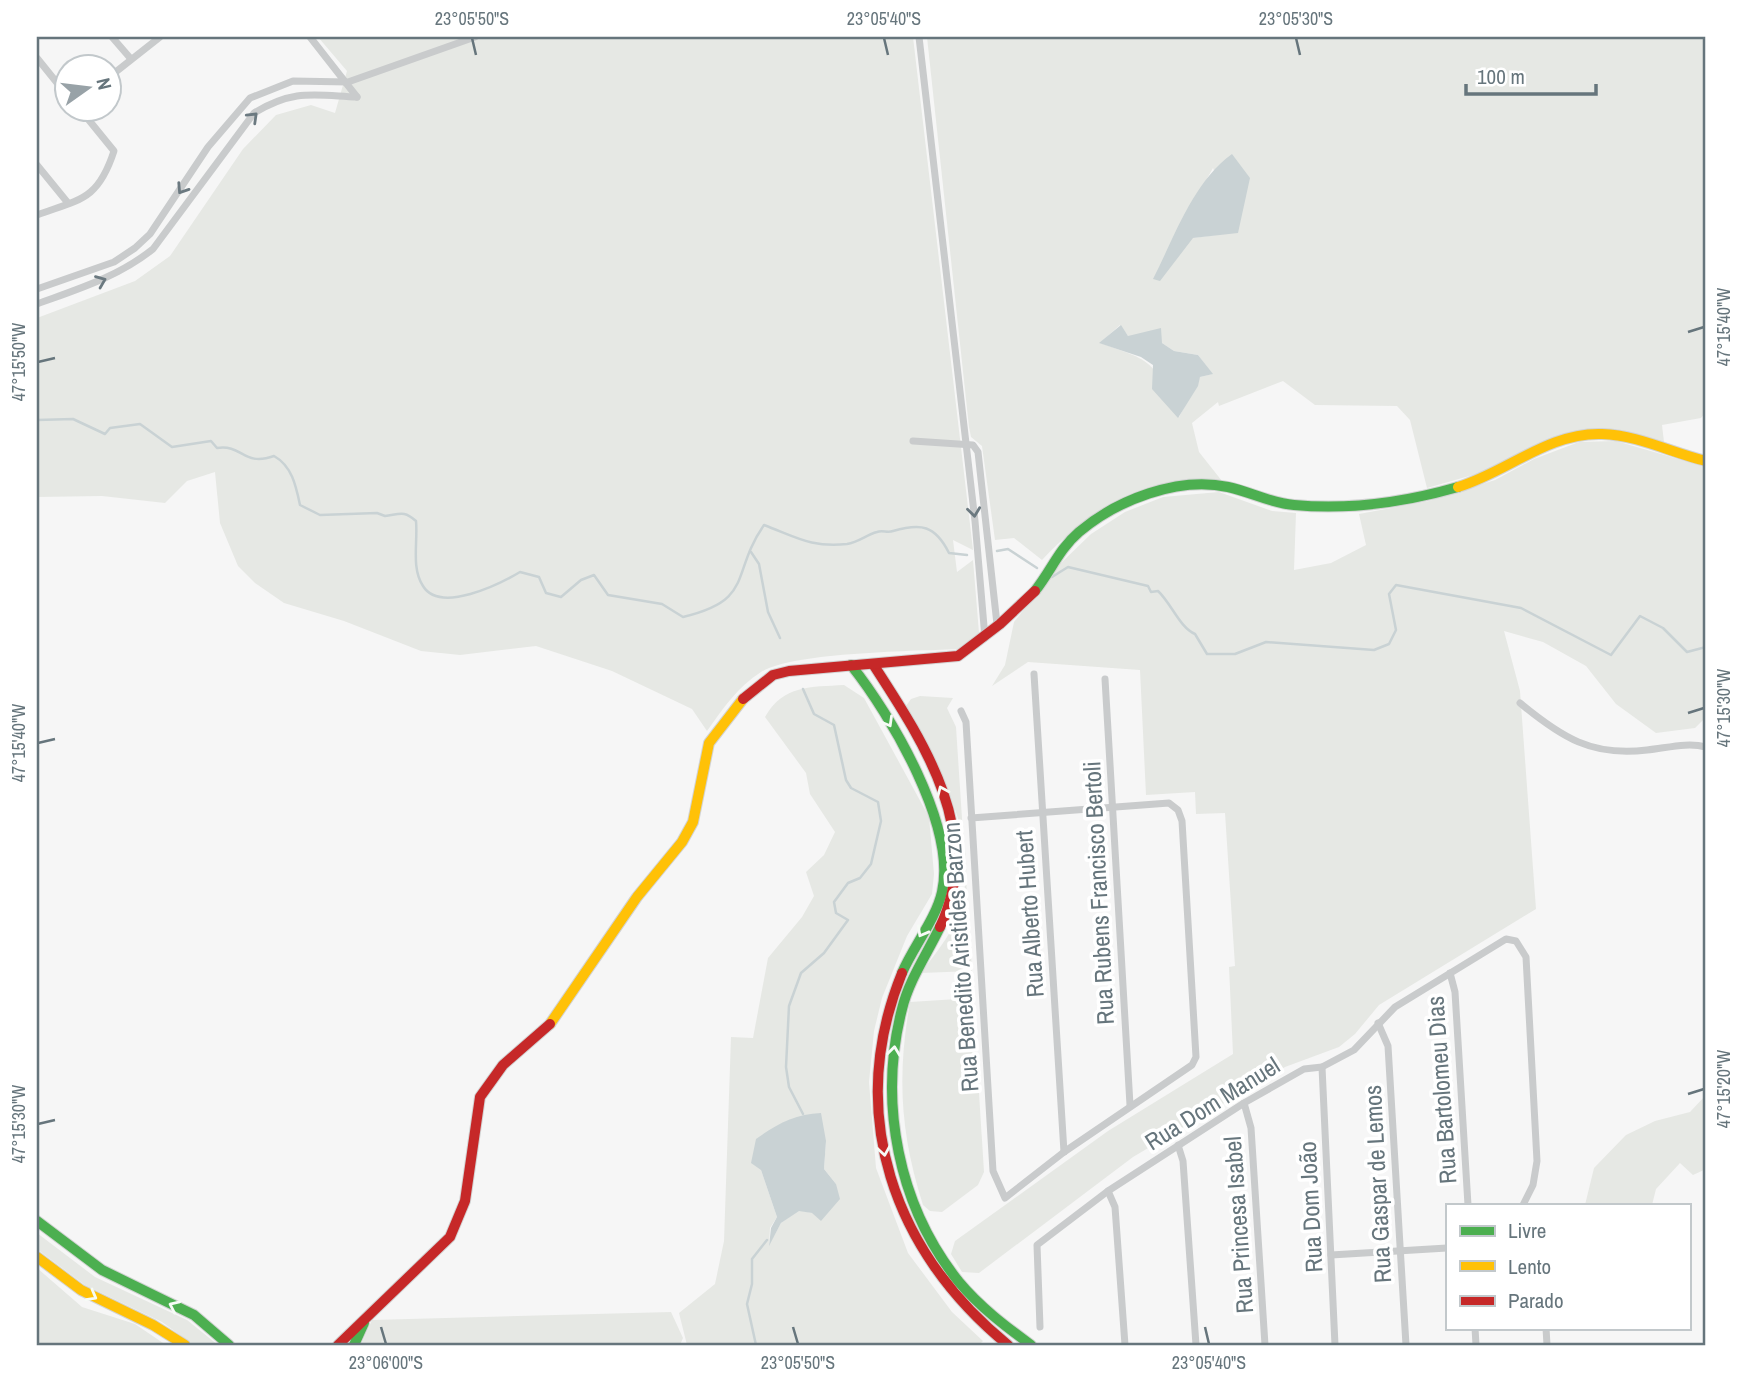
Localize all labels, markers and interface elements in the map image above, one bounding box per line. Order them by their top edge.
text: 23°05'50"S [435,6,509,31]
text: 23°05'40"S [847,6,921,31]
text: 23°05'30"S [1259,6,1333,31]
north arrow [52,52,122,122]
scale bar [1466,52,1596,96]
text: 100 m [1477,62,1525,91]
text: N [91,75,118,92]
one-way arrow [245,113,258,125]
one-way arrow [177,181,190,194]
one-way arrow [94,275,106,289]
text: 47°15'40"W [1711,288,1736,366]
text: 47°15'50"W [6,323,31,401]
one-way arrow [967,506,982,518]
text: 47°15'30"W [1711,669,1736,747]
text: 47°15'40"W [6,704,31,782]
one-way arrow [880,714,893,727]
street label: Rua Rubens Francisco Bertoli [1075,761,1121,1025]
one-way arrow [936,785,950,798]
street label: Rua Benedito Aristides Barzon [935,821,985,1093]
street label: Rua Alberto Hubert [1007,829,1051,999]
one-way arrow [917,925,930,937]
street label: Rua Bartolomeu Dias [1418,995,1464,1185]
one-way arrow [887,1046,902,1057]
street label: Rua Dom Manuel [1139,1049,1285,1157]
text: 47°15'20"W [1711,1050,1736,1128]
street label: Rua Gaspar de Lemos [1356,1084,1398,1284]
text: 47°15'30"W [6,1085,31,1163]
street label: Rua Princesa Isabel [1216,1135,1260,1315]
street label: Rua Dom João [1291,1141,1329,1273]
one-way arrow [876,1145,891,1157]
legend [1446,1204,1690,1330]
text: Livre [1508,1216,1546,1245]
text: Lento [1508,1252,1551,1281]
text: Parado [1508,1286,1564,1315]
one-way arrow [85,1288,98,1301]
one-way arrow [169,1300,181,1314]
text: 23°06'00"S [349,1350,423,1375]
text: 23°05'50"S [761,1350,835,1375]
text: 23°05'40"S [1172,1350,1246,1375]

